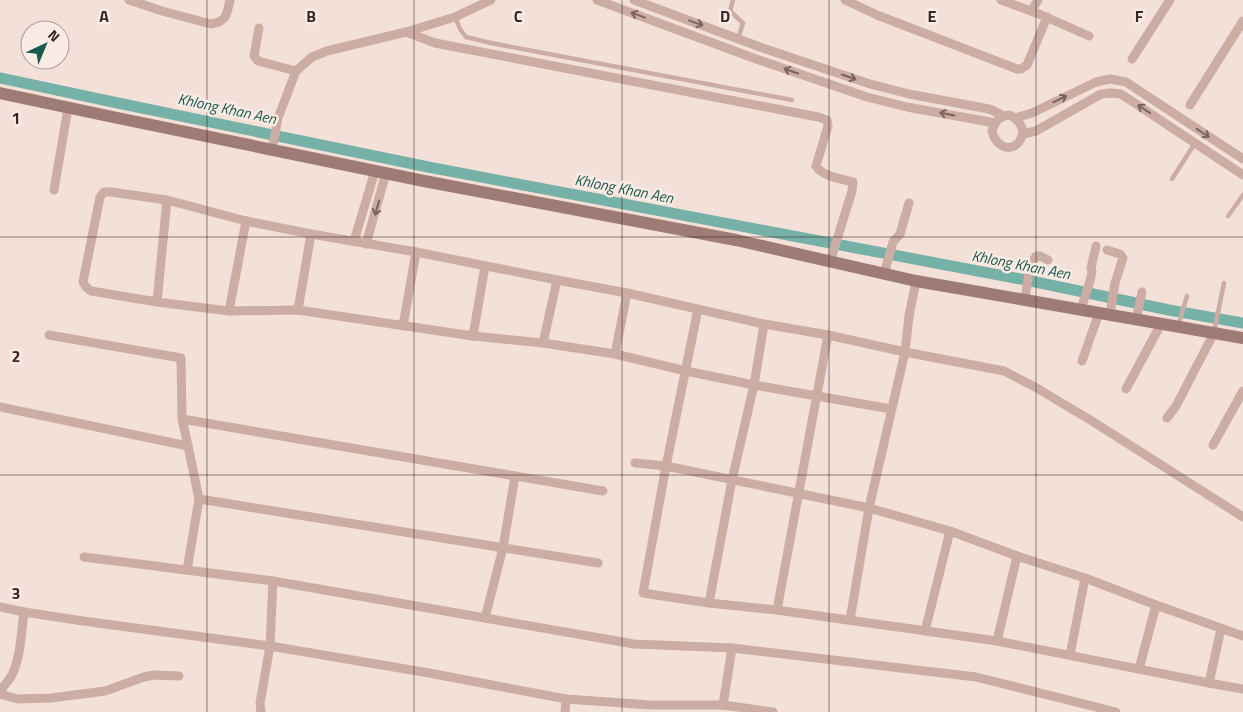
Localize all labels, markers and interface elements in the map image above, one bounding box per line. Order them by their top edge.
text: A [99,4,109,28]
text: B [306,4,316,28]
text: C [514,4,523,28]
text: D [720,4,730,28]
text: E [928,4,937,28]
text: F [1135,4,1144,28]
one-way arrow [631,10,646,19]
one-way arrow [688,19,703,28]
north arrow [20,20,70,70]
text: N [44,24,65,46]
one-way arrow [784,66,799,75]
one-way arrow [841,73,856,82]
water label: Khlong Khan Aen [176,87,279,130]
one-way arrow [1052,94,1067,103]
one-way arrow [1137,104,1151,114]
text: 1 [12,106,20,130]
one-way arrow [940,109,956,118]
one-way arrow [1196,128,1210,138]
water label: Khlong Khan Aen [573,168,676,209]
one-way arrow [371,200,381,216]
water label: Khlong Khan Aen [970,244,1073,285]
text: 2 [12,344,20,368]
text: 3 [12,581,20,605]

